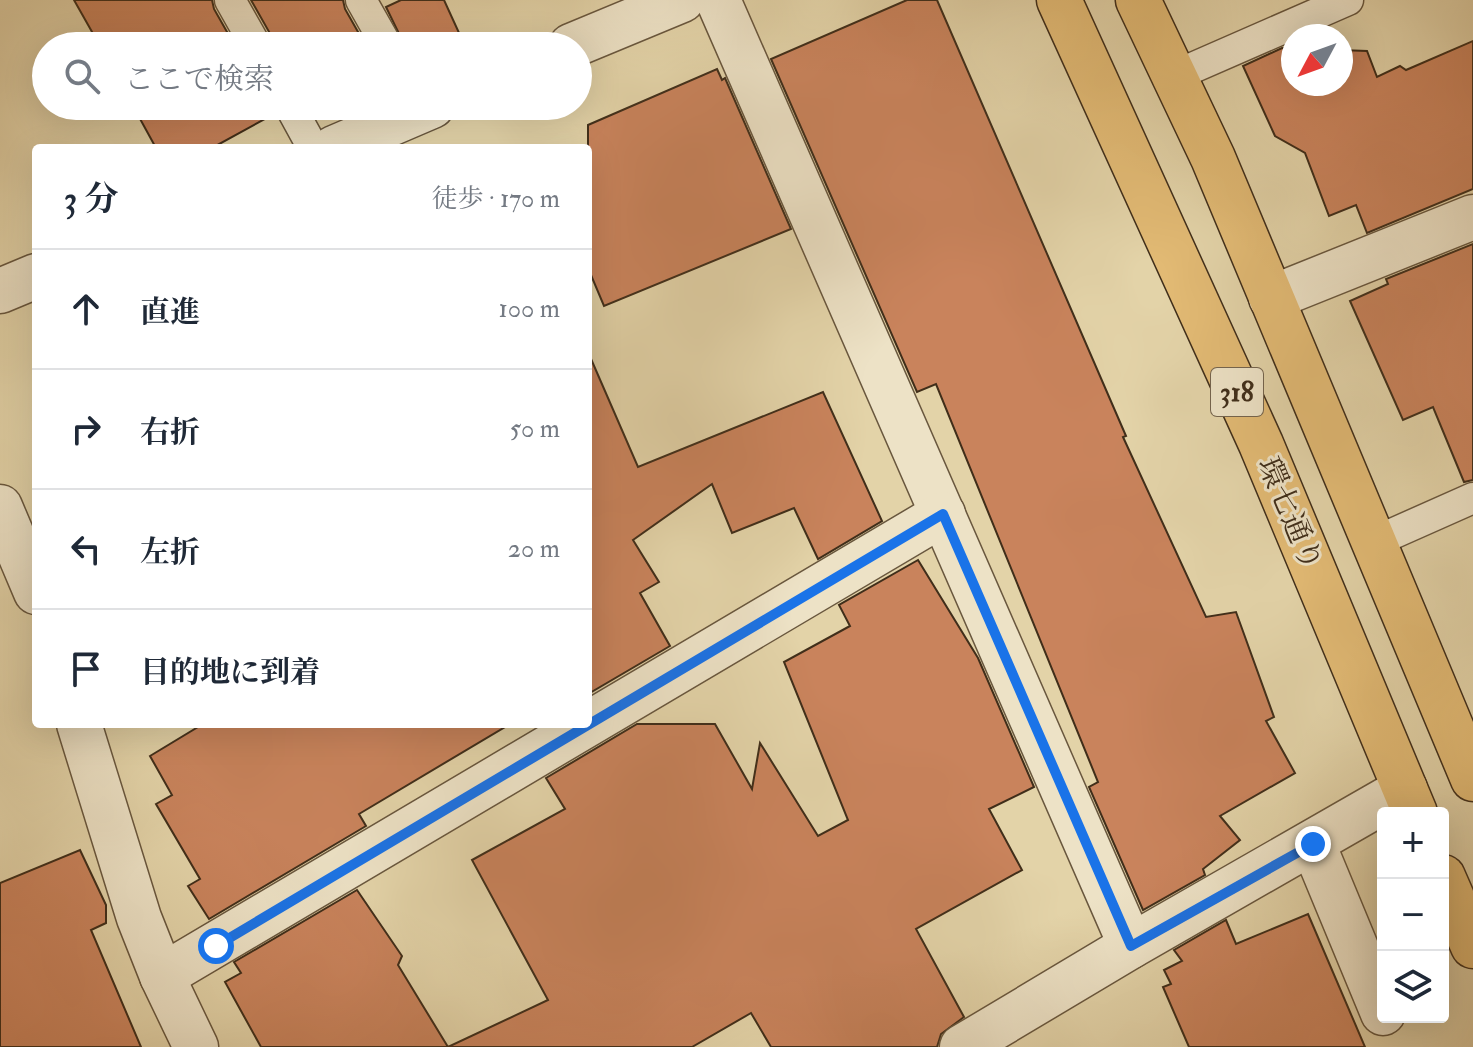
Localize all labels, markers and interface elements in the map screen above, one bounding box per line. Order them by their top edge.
north arrow [1281,24,1353,96]
search box [32,32,592,120]
icon: search [60,54,104,98]
text: ここで検索 [124,61,274,98]
text: 3 分 [64,178,118,221]
text: 徒歩 · 170 m [432,183,560,215]
icon: ahead [64,287,108,331]
text: 100 m [499,293,560,325]
text: 直進 [140,294,200,331]
road number: 318 [1211,368,1263,416]
icon: right [64,407,108,451]
text: 50 m [510,413,560,445]
text: 右折 [140,414,200,451]
street label: 環七通り [1250,452,1330,576]
icon: left [64,527,108,571]
text: 20 m [508,533,560,565]
text: 左折 [140,534,200,571]
icon: arrive [64,647,108,691]
text: 目的地に到着 [140,654,320,691]
map controls [1377,807,1449,1023]
button: + [1377,807,1449,879]
route end [1295,826,1331,862]
button: − [1377,879,1449,951]
route start [198,928,234,964]
button: layers [1377,951,1449,1023]

